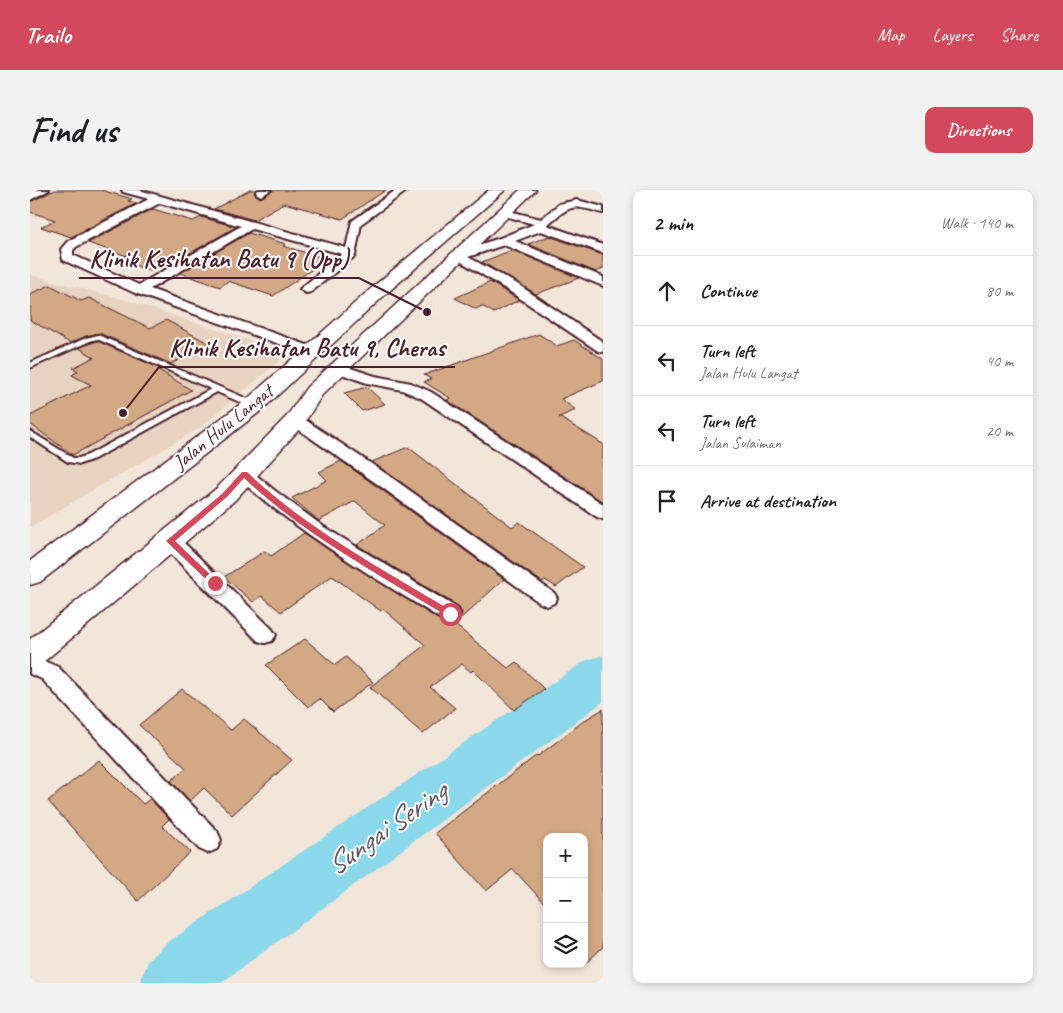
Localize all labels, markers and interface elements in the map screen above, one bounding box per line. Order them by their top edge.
text: Trailo [25,20,71,50]
text: Map [877,24,905,46]
text: Layers [933,24,972,46]
text: Share [1000,24,1038,46]
button: Directions [925,107,1033,153]
text: Find us [30,108,117,153]
text: 2 min [653,210,693,236]
text: Walk · 140 m [941,213,1013,233]
callout: Klinik Kesihatan Batu 9 (Opp) [79,238,359,278]
text: Klinik Kesihatan Batu 9 (Opp) [89,243,350,275]
icon: ahead [653,277,681,305]
text: Continue [700,279,757,303]
text: 80 m [986,281,1013,301]
callout: Klinik Kesihatan Batu 9, Cheras [159,327,455,367]
text: Klinik Kesihatan Batu 9, Cheras [169,332,447,364]
text: Turn left [700,339,755,363]
icon: left [653,347,681,375]
text: 40 m [986,351,1013,371]
text: Jalan Hulu Langat [700,363,797,383]
street label: Jalan Hulu Langat [167,377,281,476]
text: Turn left [700,409,755,433]
icon: left [653,417,681,445]
text: 20 m [986,421,1013,441]
text: Jalan Sulaiman [700,433,781,453]
icon: arrive [653,487,681,515]
text: Arrive at destination [700,489,836,513]
route end [204,572,227,595]
route start [439,603,462,626]
water label: Sungai Sering [318,770,457,883]
map controls [543,833,588,968]
button: + [543,833,588,878]
button: − [543,878,588,923]
button: layers [543,923,588,968]

